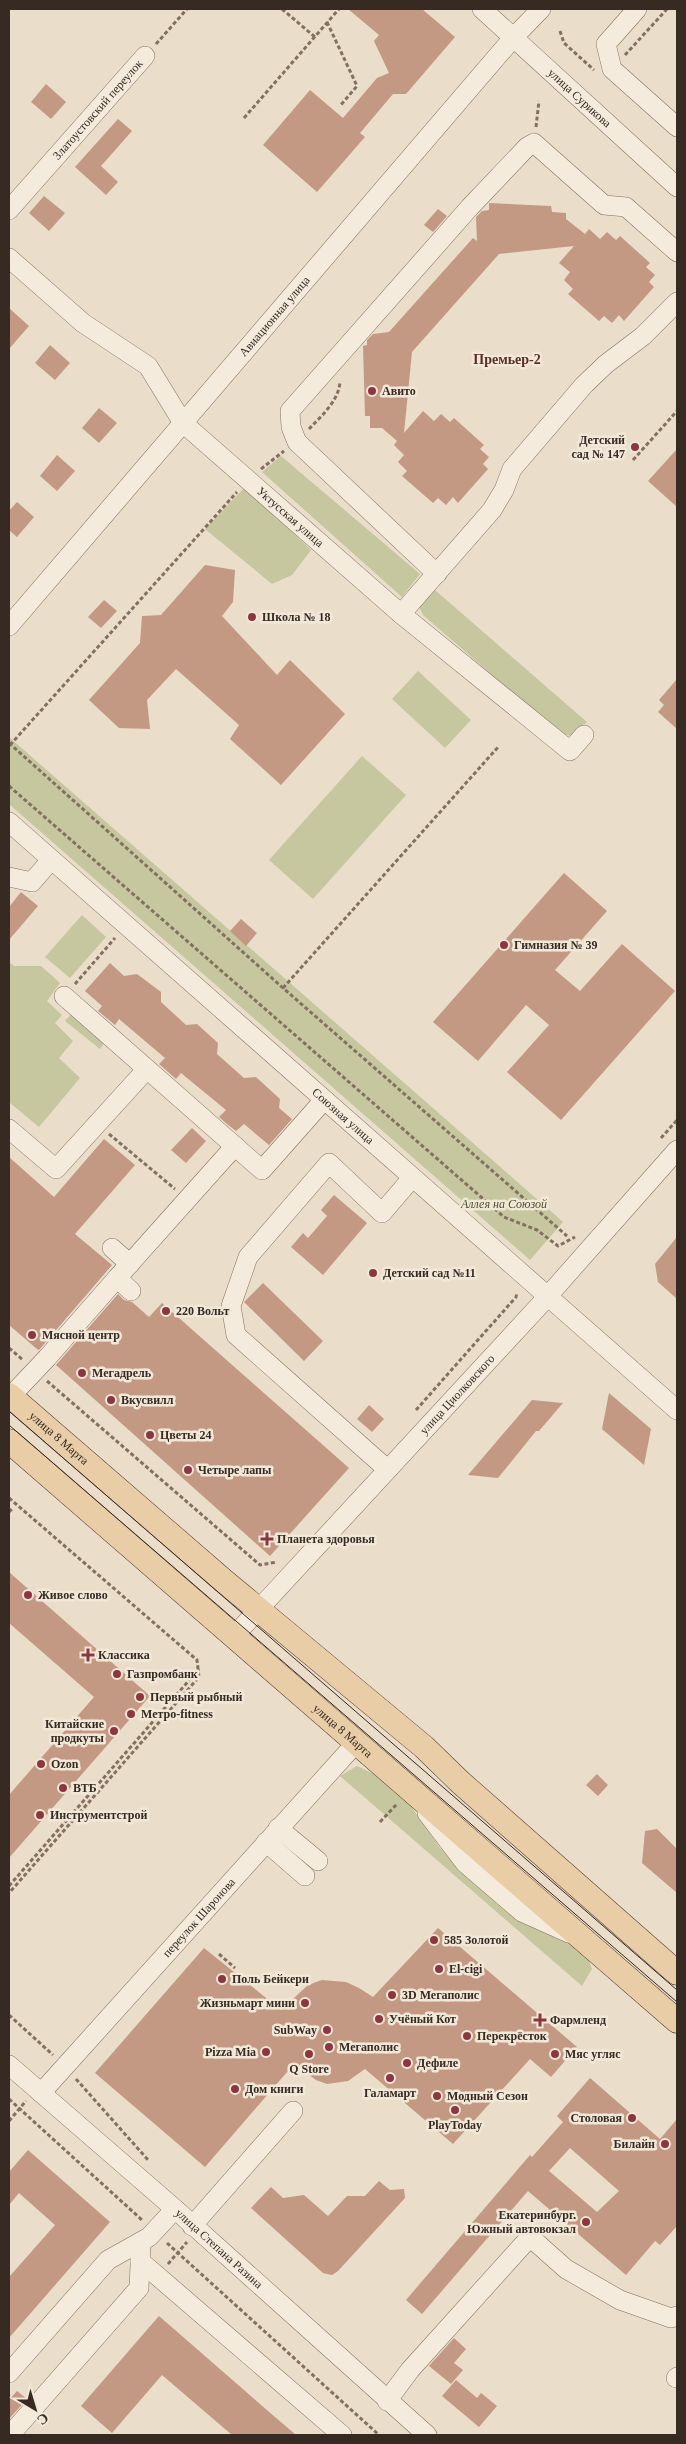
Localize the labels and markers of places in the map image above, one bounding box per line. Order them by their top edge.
place label: Авито [382,384,416,398]
marker: Авито [366,385,378,397]
place label: Детский сад № 147 [571,433,625,461]
marker: Детский сад № 147 [629,441,641,453]
place label: Школа № 18 [262,610,331,624]
marker: Школа № 18 [246,611,258,623]
place label: Гимназия № 39 [514,938,597,952]
marker: Гимназия № 39 [498,939,510,951]
place label: Детский сад №11 [383,1266,476,1280]
marker: Детский сад №11 [367,1267,379,1279]
place label: 220 Вольт [176,1304,229,1318]
marker: 220 Вольт [160,1305,172,1317]
place label: Мясной центр [42,1328,120,1342]
marker: Мясной центр [26,1329,38,1341]
place label: Мегадрель [92,1366,152,1380]
marker: Мегадрель [76,1367,88,1379]
place label: Вкусвилл [121,1393,174,1407]
marker: Вкусвилл [105,1394,117,1406]
place label: Цветы 24 [160,1428,211,1442]
marker: Цветы 24 [144,1429,156,1441]
place label: Четыре лапы [198,1463,272,1477]
marker: Четыре лапы [182,1464,194,1476]
place label: Планета здоровья [277,1532,375,1546]
marker: Планета здоровья [261,1533,273,1545]
place label: Живое слово [38,1588,108,1602]
marker: Живое слово [22,1589,34,1601]
place label: Классика [98,1648,150,1662]
marker: Классика [82,1649,94,1661]
place label: Газпромбанк [127,1667,198,1681]
marker: Газпромбанк [111,1668,123,1680]
place label: Первый рыбный [150,1690,242,1704]
marker: Первый рыбный [134,1691,146,1703]
place label: Метро-fitness [141,1707,213,1721]
marker: Метро-fitness [125,1708,137,1720]
place label: Китайские продкуты [45,1717,105,1745]
marker: Китайские продкуты [108,1725,120,1737]
place label: Ozon [51,1757,79,1771]
marker: Ozon [35,1758,47,1770]
place label: ВТБ [73,1781,97,1795]
marker: ВТБ [57,1782,69,1794]
place label: Инструментстрой [50,1808,147,1822]
marker: Инструментстрой [34,1809,46,1821]
place label: 585 Золотой [444,1933,508,1947]
marker: 585 Золотой [428,1934,440,1946]
place label: El-cigi [449,1962,483,1976]
marker: El-cigi [433,1963,445,1975]
place label: Поль Бейкери [232,1972,309,1986]
marker: Поль Бейкери [216,1973,228,1985]
place label: 3D Мегаполис [402,1988,480,2002]
marker: 3D Мегаполис [386,1989,398,2001]
place label: Жизньмарт мини [200,1996,295,2010]
marker: Жизньмарт мини [299,1997,311,2009]
place label: Учёный Кот [389,2012,456,2026]
marker: Учёный Кот [373,2013,385,2025]
place label: Фармленд [550,2013,606,2027]
marker: Фармленд [534,2014,546,2026]
place label: SubWay [274,2023,317,2037]
marker: SubWay [321,2024,333,2036]
place label: Перекрёсток [477,2029,547,2043]
marker: Перекрёсток [461,2030,473,2042]
place label: Мегаполис [339,2040,399,2054]
marker: Мегаполис [323,2041,335,2053]
place label: Pizza Mia [205,2045,256,2059]
marker: Pizza Mia [260,2046,272,2058]
place label: Мяс угляс [565,2047,621,2061]
marker: Q Store [303,2048,315,2060]
marker: Мяс угляс [549,2048,561,2060]
place label: Дефиле [417,2056,459,2070]
marker: Дефиле [401,2057,413,2069]
place label: Q Store [289,2062,329,2076]
marker: Галамарт [384,2072,396,2084]
place label: Дом книги [245,2082,303,2096]
marker: Дом книги [229,2083,241,2095]
place label: Галамарт [364,2086,416,2100]
place label: Модный Сезон [447,2089,528,2103]
marker: Модный Сезон [431,2090,443,2102]
marker: PlayToday [449,2104,461,2116]
place label: Столовая [571,2111,623,2125]
marker: Столовая [626,2112,638,2124]
place label: PlayToday [428,2118,482,2132]
place label: Билайн [614,2137,655,2151]
marker: Билайн [659,2138,671,2150]
place label: Екатеринбург. Южный автовокзал [467,2208,576,2236]
marker: Екатеринбург. Южный автовокзал [580,2216,592,2228]

